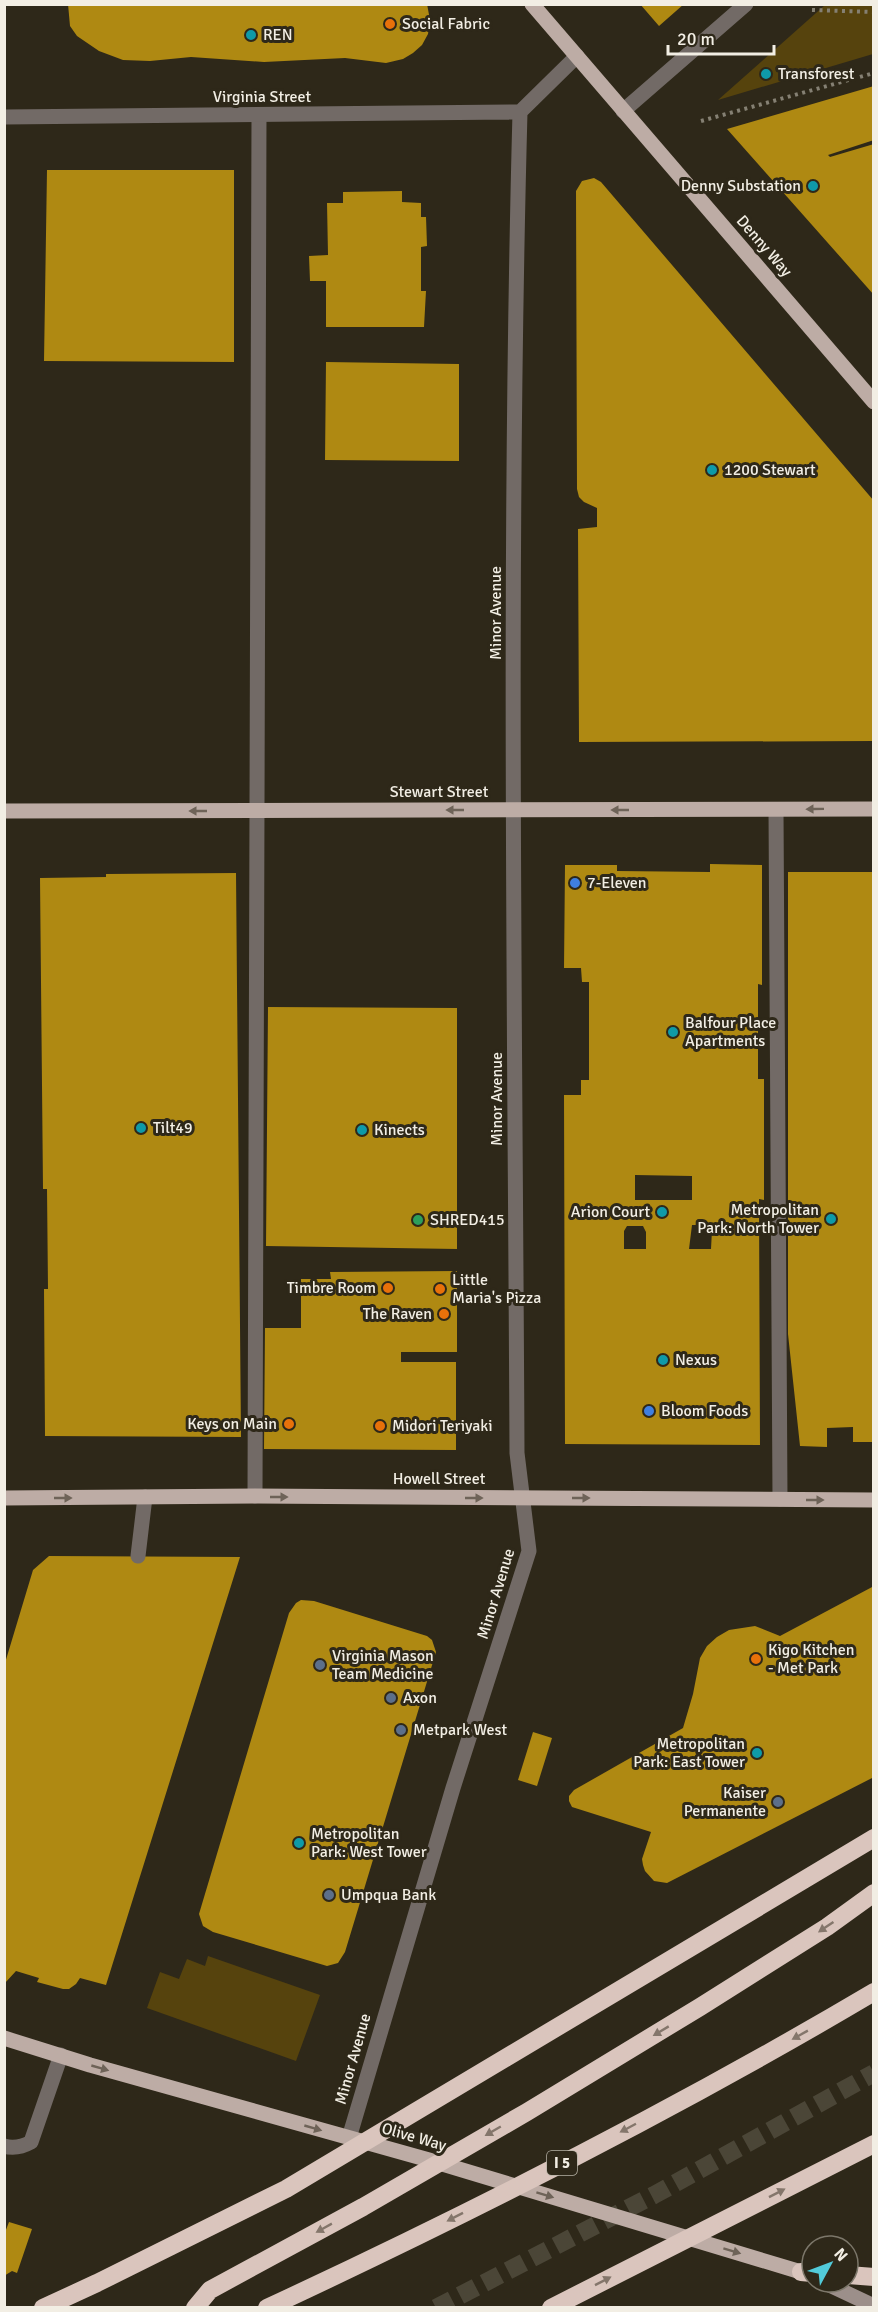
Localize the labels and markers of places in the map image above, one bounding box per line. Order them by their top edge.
place label: Social Fabric [402,14,490,34]
marker: Social Fabric [383,17,397,31]
place label: REN [263,25,293,45]
marker: REN [244,28,258,42]
place label: Transforest [778,64,855,84]
marker: Transforest [759,67,773,81]
place label: Denny Substation [681,176,801,196]
marker: Denny Substation [806,179,820,193]
place label: 1200 Stewart [724,460,816,480]
marker: 1200 Stewart [705,463,719,477]
place label: 7-Eleven [587,873,646,893]
marker: 7-Eleven [568,876,582,890]
place label: Balfour Place Apartments [685,1013,776,1051]
marker: Balfour Place Apartments [666,1025,680,1039]
place label: Tilt49 [153,1118,193,1138]
place label: Kinects [374,1120,425,1140]
marker: Tilt49 [134,1121,148,1135]
marker: Kinects [355,1123,369,1137]
place label: Metropolitan Park: North Tower [697,1200,819,1238]
place label: Arion Court [571,1202,650,1222]
marker: Arion Court [655,1205,669,1219]
place label: SHRED415 [430,1210,505,1230]
marker: Metropolitan Park: North Tower [824,1212,838,1226]
marker: SHRED415 [411,1213,425,1227]
place label: Little Maria's Pizza [452,1270,541,1308]
place label: Timbre Room [287,1278,376,1298]
marker: Timbre Room [381,1281,395,1295]
marker: Little Maria's Pizza [433,1282,447,1296]
place label: The Raven [363,1304,432,1324]
marker: The Raven [437,1307,451,1321]
place label: Nexus [675,1350,717,1370]
marker: Nexus [656,1353,670,1367]
place label: Bloom Foods [661,1401,748,1421]
marker: Bloom Foods [642,1404,656,1418]
place label: Keys on Main [187,1414,277,1434]
place label: Midori Teriyaki [392,1416,493,1436]
marker: Keys on Main [282,1417,296,1431]
marker: Midori Teriyaki [373,1419,387,1433]
place label: Kigo Kitchen - Met Park [768,1640,854,1678]
place label: Virginia Mason Team Medicine [332,1646,434,1684]
marker: Kigo Kitchen - Met Park [749,1652,763,1666]
marker: Virginia Mason Team Medicine [313,1658,327,1672]
place label: Axon [403,1688,437,1708]
marker: Axon [384,1691,398,1705]
place label: Metpark West [413,1720,508,1740]
marker: Metpark West [394,1723,408,1737]
place label: Metropolitan Park: East Tower [633,1734,745,1772]
marker: Metropolitan Park: East Tower [750,1746,764,1760]
place label: Kaiser Permanente [684,1783,766,1821]
marker: Kaiser Permanente [771,1795,785,1809]
place label: Metropolitan Park: West Tower [311,1824,427,1862]
marker: Metropolitan Park: West Tower [292,1836,306,1850]
place label: Umpqua Bank [341,1885,436,1905]
marker: Umpqua Bank [322,1888,336,1902]

